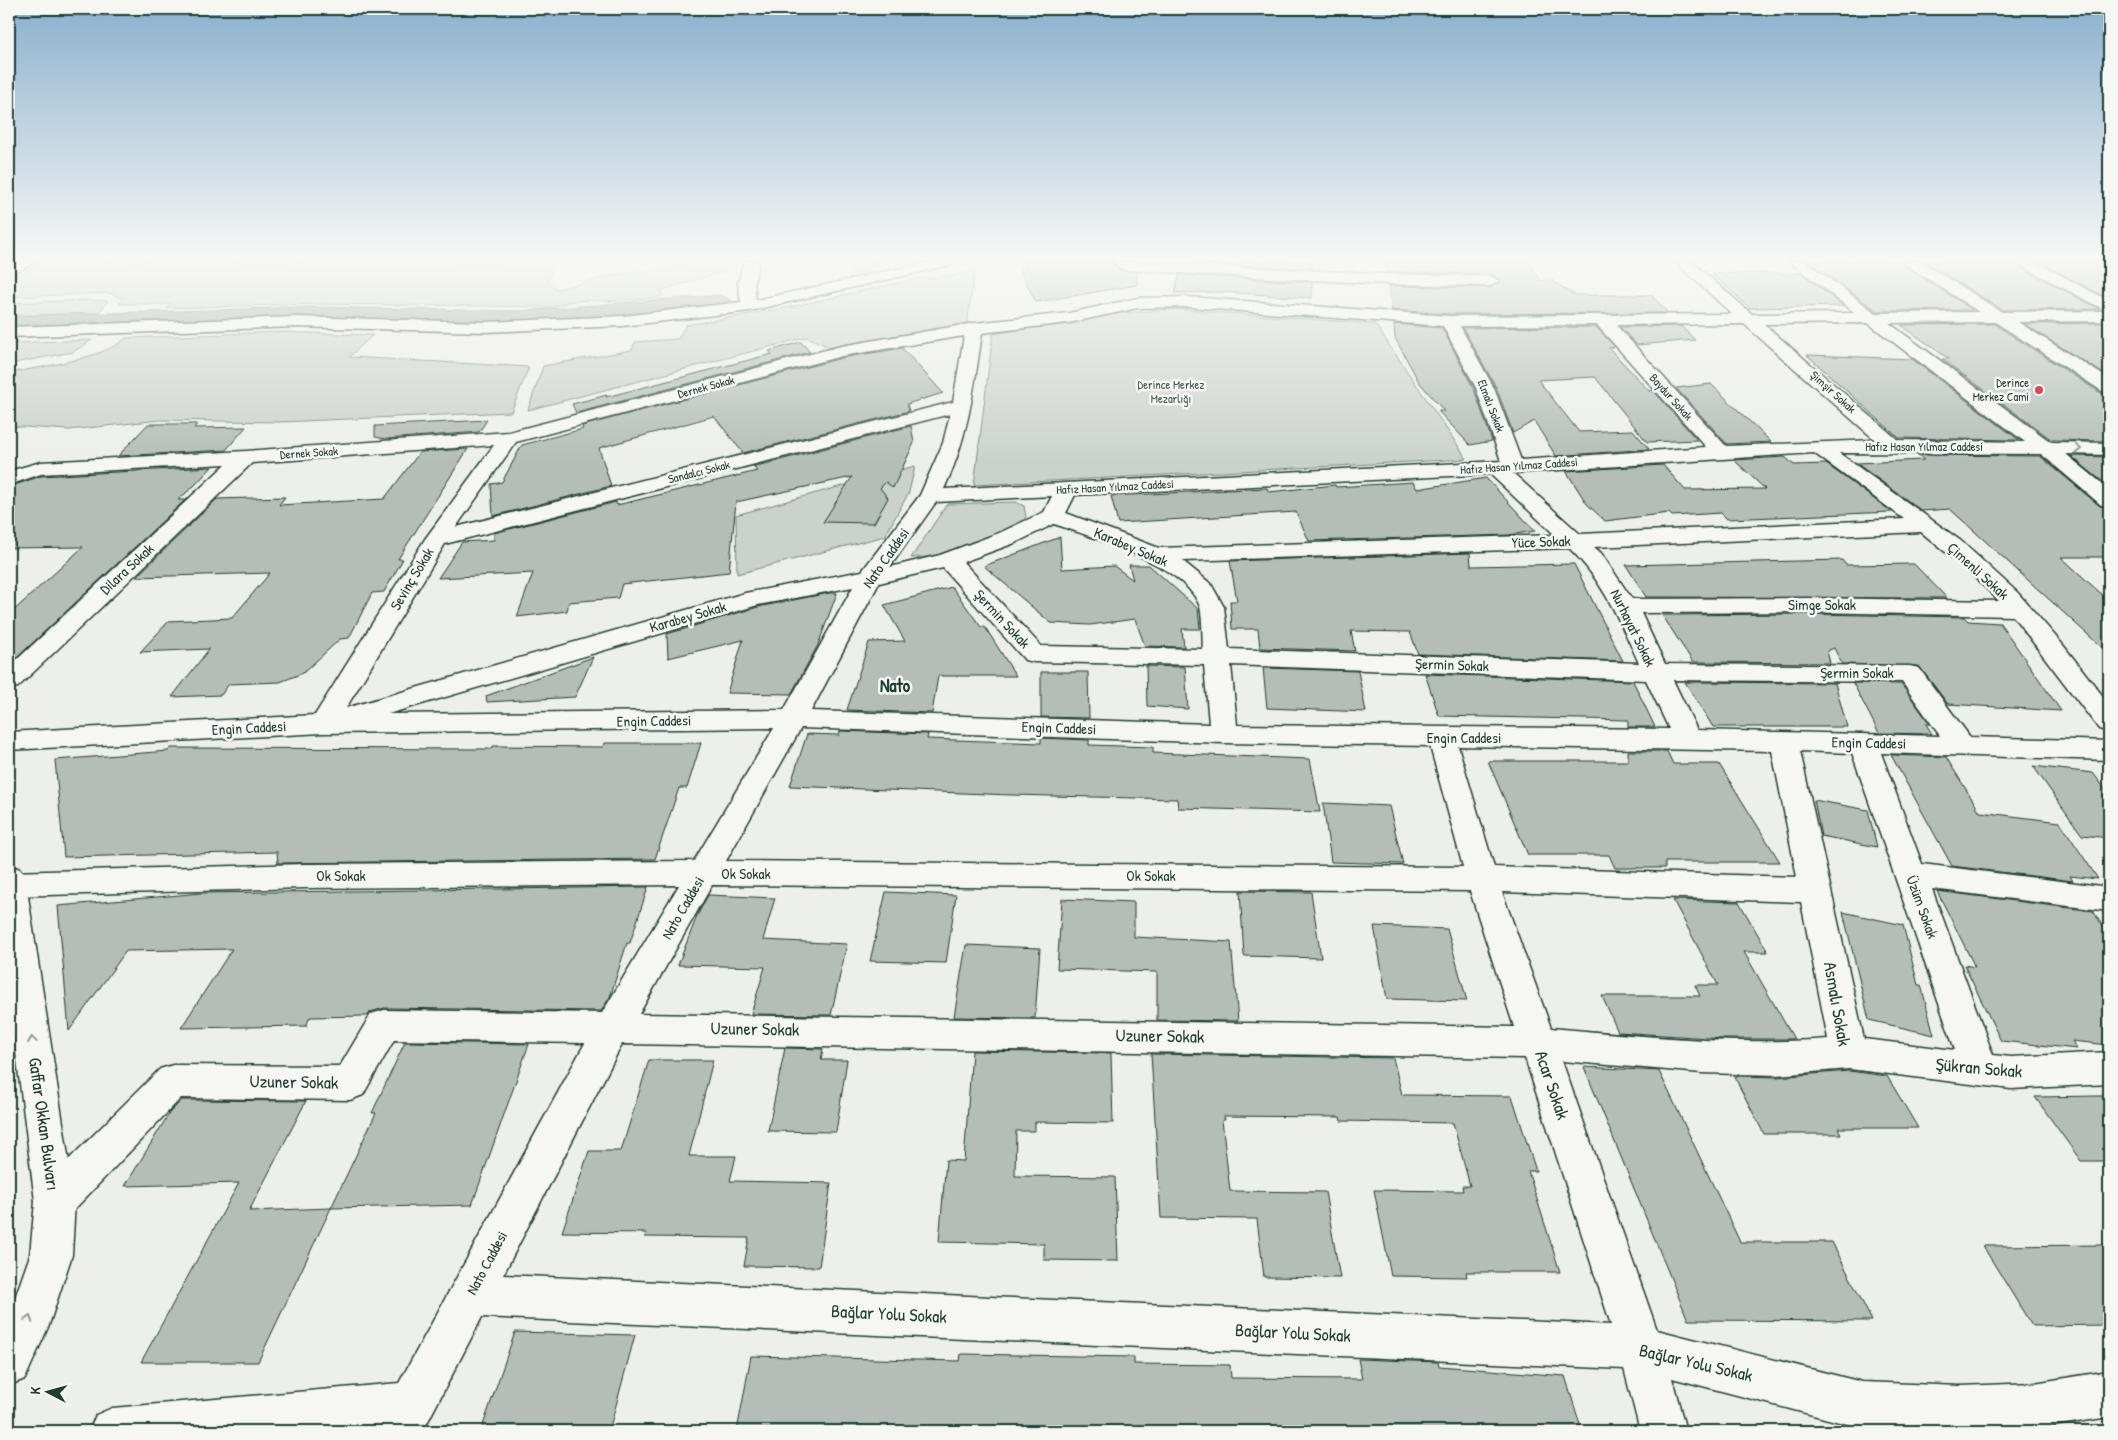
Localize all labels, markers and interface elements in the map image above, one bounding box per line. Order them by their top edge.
street label: Şimşir Sokak [1807,367,1860,417]
street label: Baydur Sokak [1646,370,1697,424]
street label: Dernek Sokak [676,371,736,402]
place label: Derince Merkez Cami [1973,374,2029,405]
park label: Derince Merkez Mezarlığı [1138,376,1204,407]
street label: Elmalı Sokak [1474,377,1509,435]
marker: Derince Merkez Cami [2033,384,2045,396]
street label: Hafız Hasan Yılmaz Caddesi [1865,438,1983,455]
street label: Dernek Sokak [279,442,339,463]
one-way arrow [2074,443,2082,454]
street label: Hafız Hasan Yılmaz Caddesi [1460,453,1578,478]
street label: Sandalcı Sokak [666,456,732,487]
street label: Hafız Hasan Yılmaz Caddesi [1056,475,1174,498]
street label: Karabey Sokak [1091,522,1171,572]
street label: Nato Caddesi [857,523,914,592]
street label: Yüce Sokak [1511,530,1571,553]
street label: Çimenli Sokak [1943,537,2014,604]
street label: Dilara Sokak [95,538,158,599]
street label: Sevinç Sokak [385,544,438,614]
street label: Şermin Sokak [970,585,1035,653]
street label: Nurhayat Sokak [1606,585,1661,670]
street label: Simge Sokak [1788,594,1856,615]
street label: Karabey Sokak [647,596,729,637]
street label: Şermin Sokak [1415,653,1489,676]
street label: Şermin Sokak [1820,662,1894,683]
district label: Nato [880,673,911,698]
street label: Engin Caddesi [617,709,691,732]
street label: Engin Caddesi [211,715,287,740]
street label: Engin Caddesi [1021,716,1097,739]
street label: Engin Caddesi [1427,727,1501,748]
street label: Engin Caddesi [1832,731,1906,754]
street label: Ok Sokak [721,863,771,884]
street label: Ok Sokak [316,865,366,886]
street label: Ok Sokak [1126,865,1176,886]
street label: Nato Caddesi [656,872,709,943]
street label: Üzüm Sokak [1901,872,1944,941]
street label: Asmalı Sokak [1818,960,1857,1049]
street label: Uzuner Sokak [710,1015,800,1042]
street label: Uzuner Sokak [1115,1022,1205,1049]
one-way arrow [27,1035,38,1043]
street label: Acar Sokak [1529,1047,1576,1123]
street label: Şükran Sokak [1935,1051,2024,1084]
street label: Gaffar Okkan Bulvarı [23,1056,66,1192]
street label: Uzuner Sokak [249,1068,339,1095]
street label: Nato Caddesi [461,1227,512,1298]
street label: Bağlar Yolu Sokak [830,1298,948,1329]
one-way arrow [23,1315,33,1324]
street label: Bağlar Yolu Sokak [1234,1317,1352,1348]
street label: Bağlar Yolu Sokak [1637,1337,1756,1388]
north arrow [22,1368,72,1418]
text: K [25,1385,44,1395]

